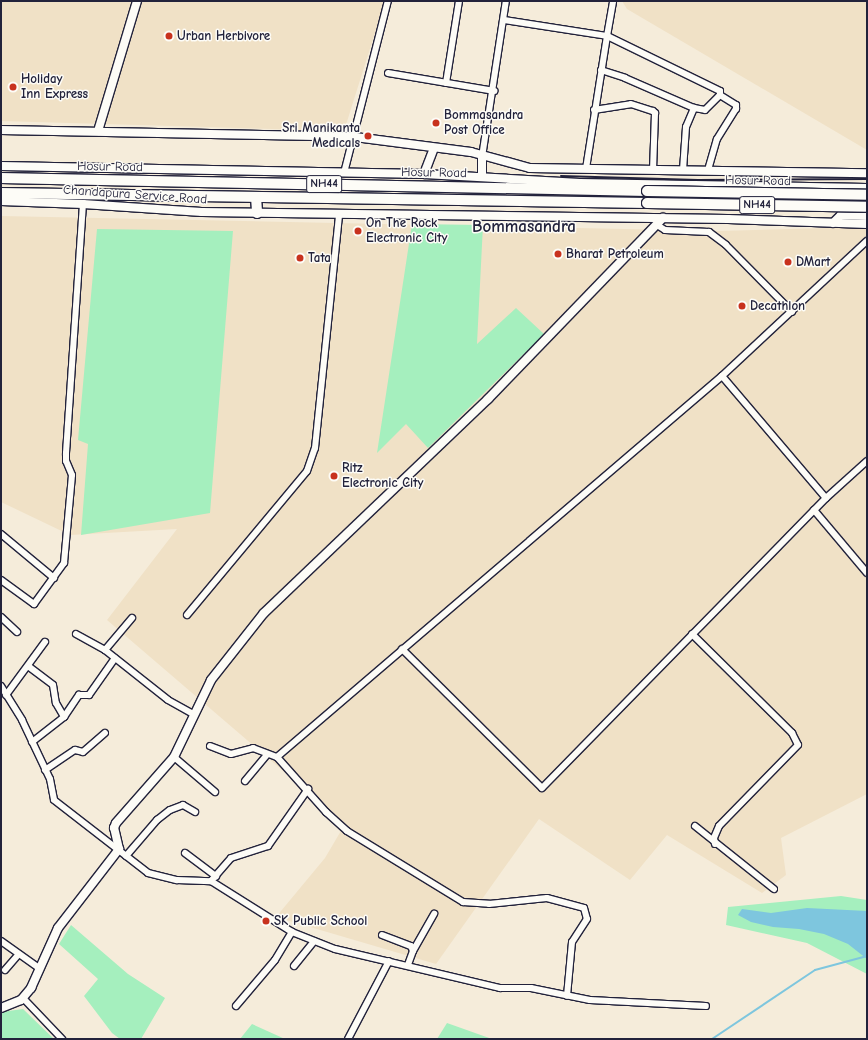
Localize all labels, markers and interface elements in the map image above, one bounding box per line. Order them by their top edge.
place label: Urban Herbivore [177,28,270,44]
marker: Urban Herbivore [164,31,174,41]
place label: Holiday Inn Express [21,72,88,103]
marker: Holiday Inn Express [8,82,18,92]
place label: Bommasandra Post Office [444,108,523,139]
marker: Bommasandra Post Office [431,118,441,128]
place label: Sri Manikanta Medicals [282,121,360,152]
marker: Sri Manikanta Medicals [363,131,373,141]
street label: Hosur Road [77,159,143,175]
street label: Hosur Road [401,165,467,181]
street label: Hosur Road [725,173,791,189]
road number: NH44 [306,174,342,194]
street label: Chandapura Service Road [62,182,208,208]
road number: NH44 [739,195,775,215]
place label: On The Rock Electronic City [366,216,447,247]
district label: Bommasandra [472,217,576,237]
marker: On The Rock Electronic City [353,226,363,236]
place label: Bharat Petroleum [566,246,664,262]
marker: Bharat Petroleum [553,249,563,259]
place label: Tata [308,250,331,266]
marker: Tata [295,253,305,263]
place label: DMart [796,254,830,270]
marker: DMart [783,257,793,267]
place label: Decathlon [750,298,805,314]
marker: Decathlon [737,301,747,311]
place label: Ritz Electronic City [342,461,423,492]
marker: Ritz Electronic City [329,471,339,481]
place label: SK Public School [274,913,367,929]
marker: SK Public School [261,916,271,926]

